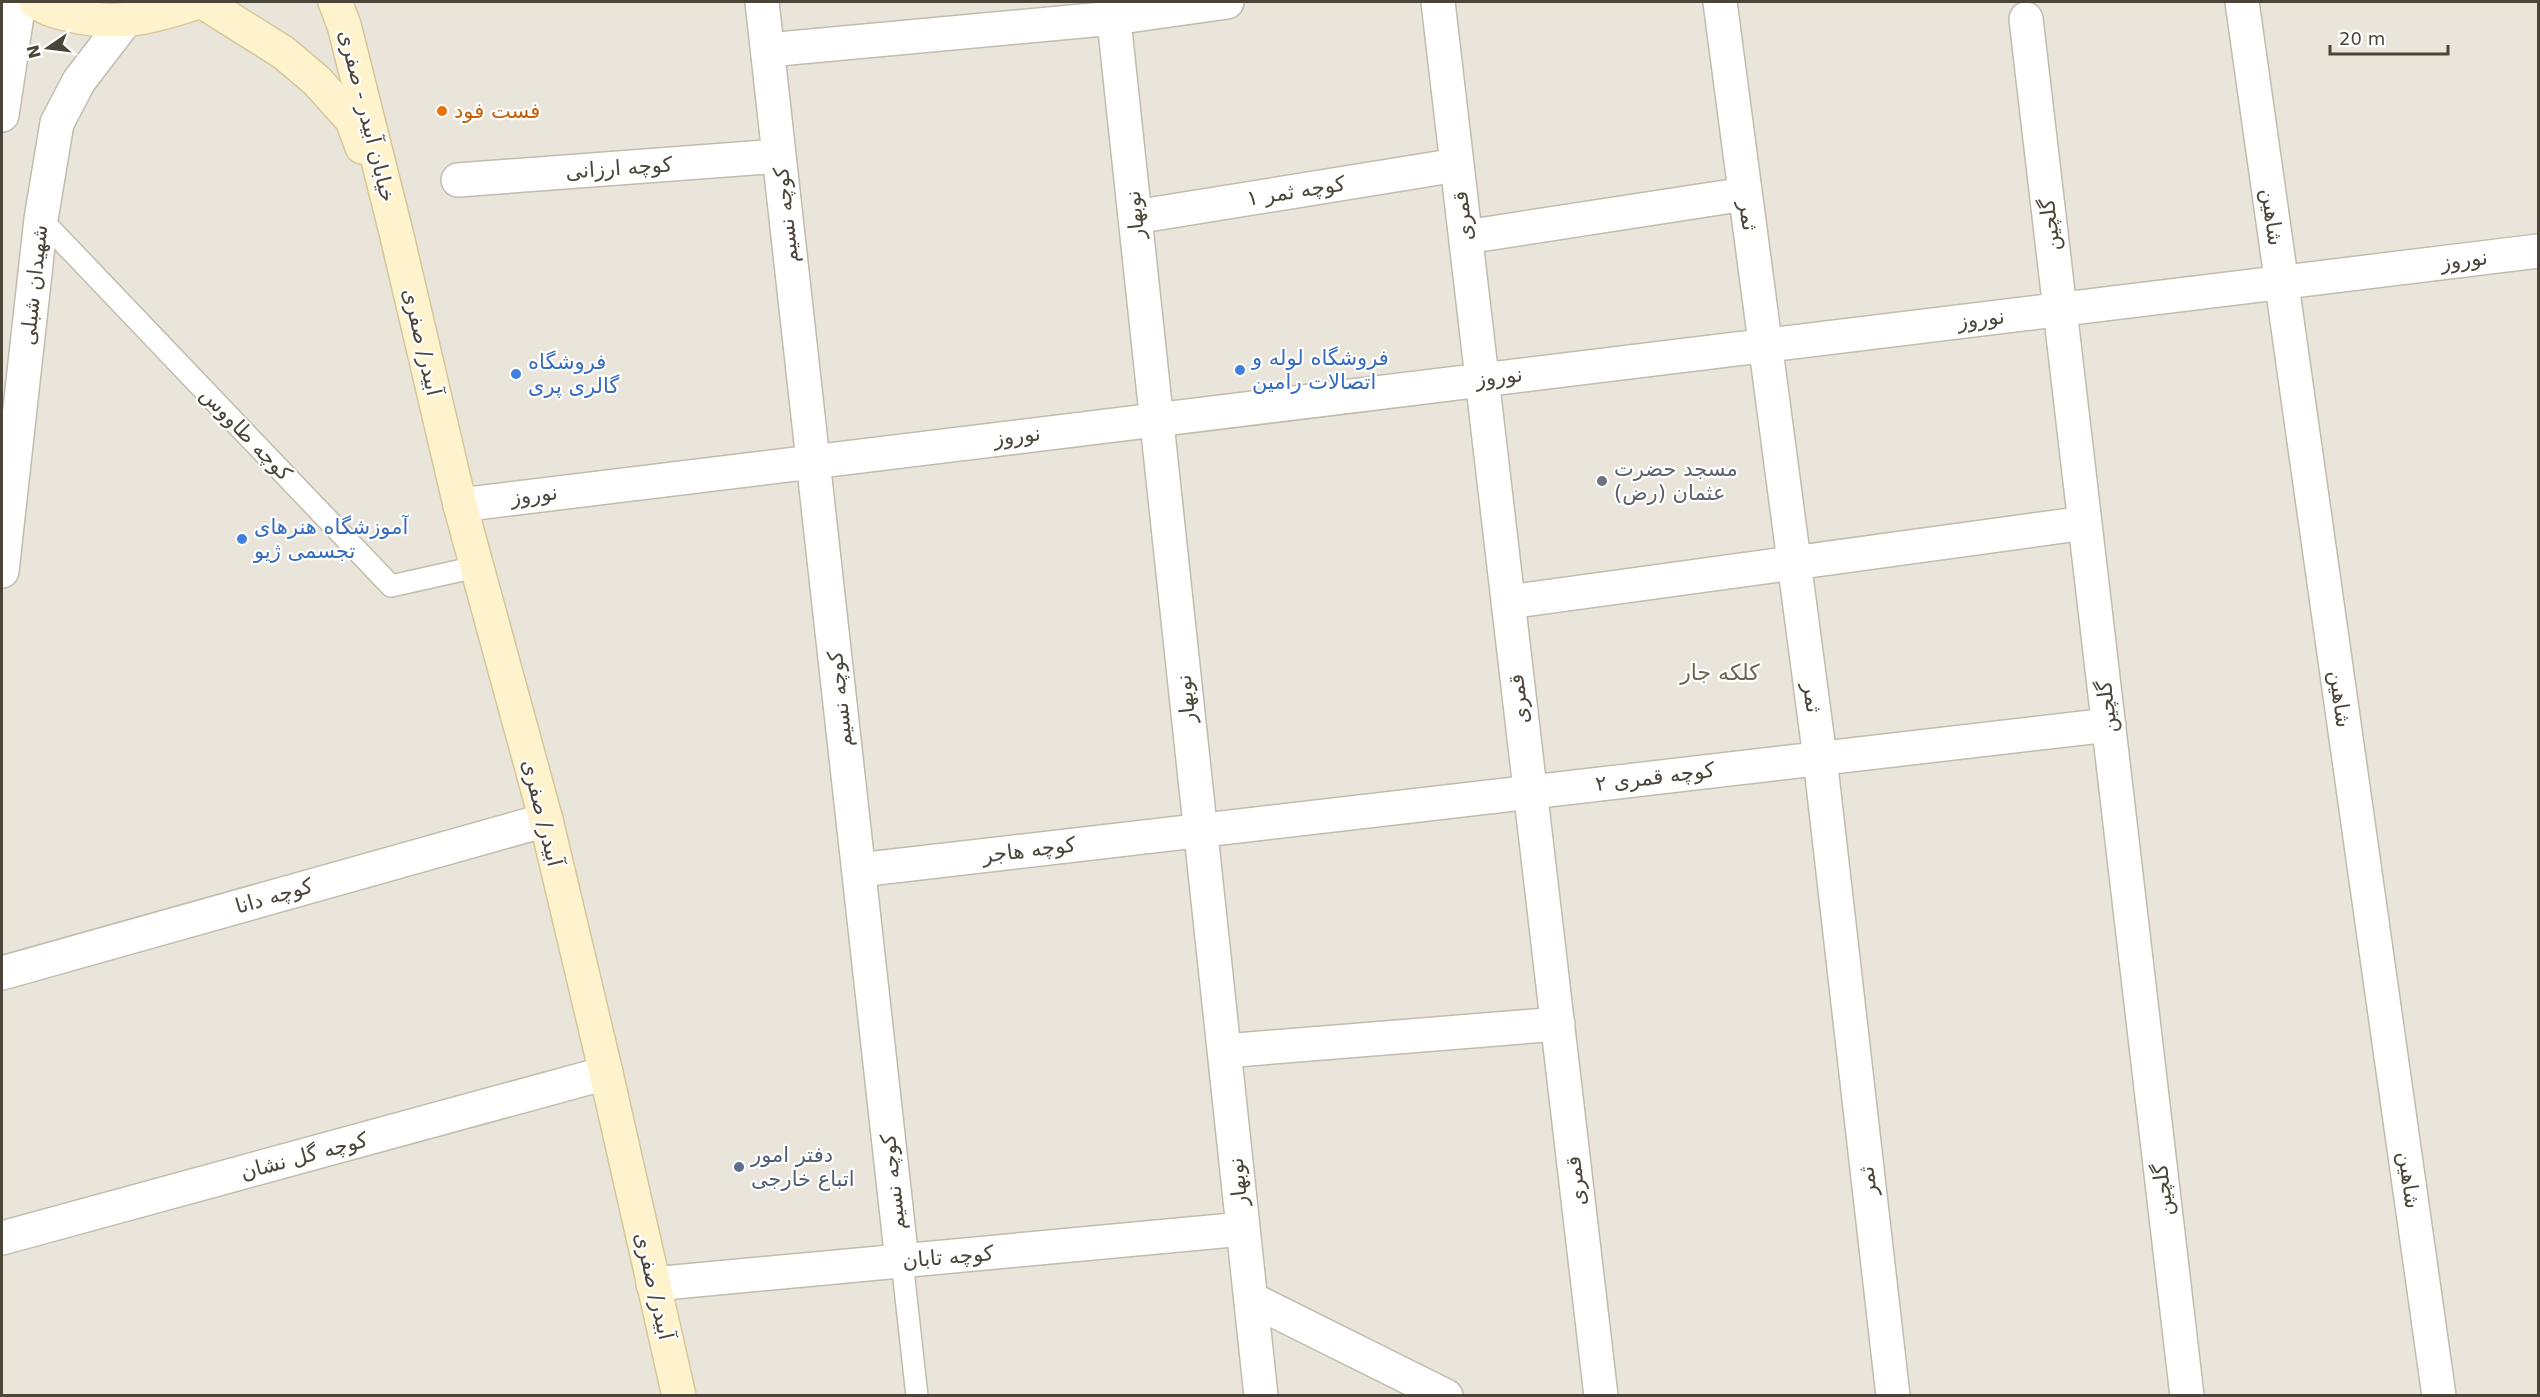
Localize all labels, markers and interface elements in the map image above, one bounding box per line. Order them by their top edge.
north arrow [18,18,78,78]
scale bar [2330,18,2448,56]
street label: خیابان آبیدر - صفری [334,27,401,205]
text: 20 m [2339,28,2385,49]
text: N [23,43,45,60]
place label: فست فود [454,99,540,123]
marker: فست فود [435,104,449,118]
street label: کوچه ارزانی [565,152,673,184]
street label: کوچه نسیم [769,166,804,264]
street label: کوچه ثمر ۱ [1245,171,1347,211]
street label: شاهین [2256,187,2288,247]
street label: نوبهار [1121,189,1150,241]
street label: قمری [1448,190,1478,242]
street label: گلچین [2035,197,2065,253]
street label: ثمر [1734,199,1762,232]
street label: شهیدان شبلی [16,224,52,346]
street label: نوروز [2438,245,2489,275]
street label: آبیدر/ صفری [398,286,447,399]
street label: نوروز [1955,304,2006,334]
place label: فروشگاه لوله و اتصالات رامین [1251,346,1389,394]
place label: فروشگاه گالری پری [528,350,619,398]
street label: نوروز [1473,362,1524,392]
marker: فروشگاه لوله و اتصالات رامین [1233,363,1247,377]
marker: فروشگاه گالری پری [509,367,523,381]
street label: کوچه طاووس [195,382,297,486]
street label: نوروز [991,421,1042,451]
place label: مسجد حضرت عثمان (رض) [1614,457,1738,505]
marker: مسجد حضرت عثمان (رض) [1595,474,1609,488]
street label: نوروز [508,480,559,510]
place label: آموزشگاە هنرهای تجسمی ژیو [253,514,409,563]
marker: آموزشگاە هنرهای تجسمی ژیو [235,532,249,546]
street label: کوچه نسیم [823,650,858,748]
district label: کلکه جار [1679,660,1760,685]
street label: شاهین [2324,669,2356,729]
street label: نوبهار [1172,673,1201,725]
street label: قمری [1504,673,1534,725]
street label: گلچین [2092,679,2122,735]
street label: ثمر [1798,681,1826,714]
street label: آبیدر/ صفری [517,757,568,870]
street label: کوچه قمری ۲ [1594,758,1716,796]
street label: کوچه هاجر [980,832,1077,868]
street label: کوچه دانا [233,874,315,918]
street label: کوچه گل نشان [238,1127,370,1185]
street label: کوچه نسیم [876,1133,911,1231]
place label: دفتر امور اتباع خارجی [750,1143,855,1191]
street label: شاهین [2393,1150,2425,1210]
street label: قمری [1561,1155,1591,1207]
street label: نوبهار [1224,1156,1253,1208]
marker: دفتر امور اتباع خارجی [732,1160,746,1174]
street label: گلچین [2148,1162,2178,1218]
street label: ثمر [1854,1165,1882,1198]
street label: آبیدر/ صفری [630,1230,679,1343]
street label: کوچه تابان [901,1241,995,1273]

